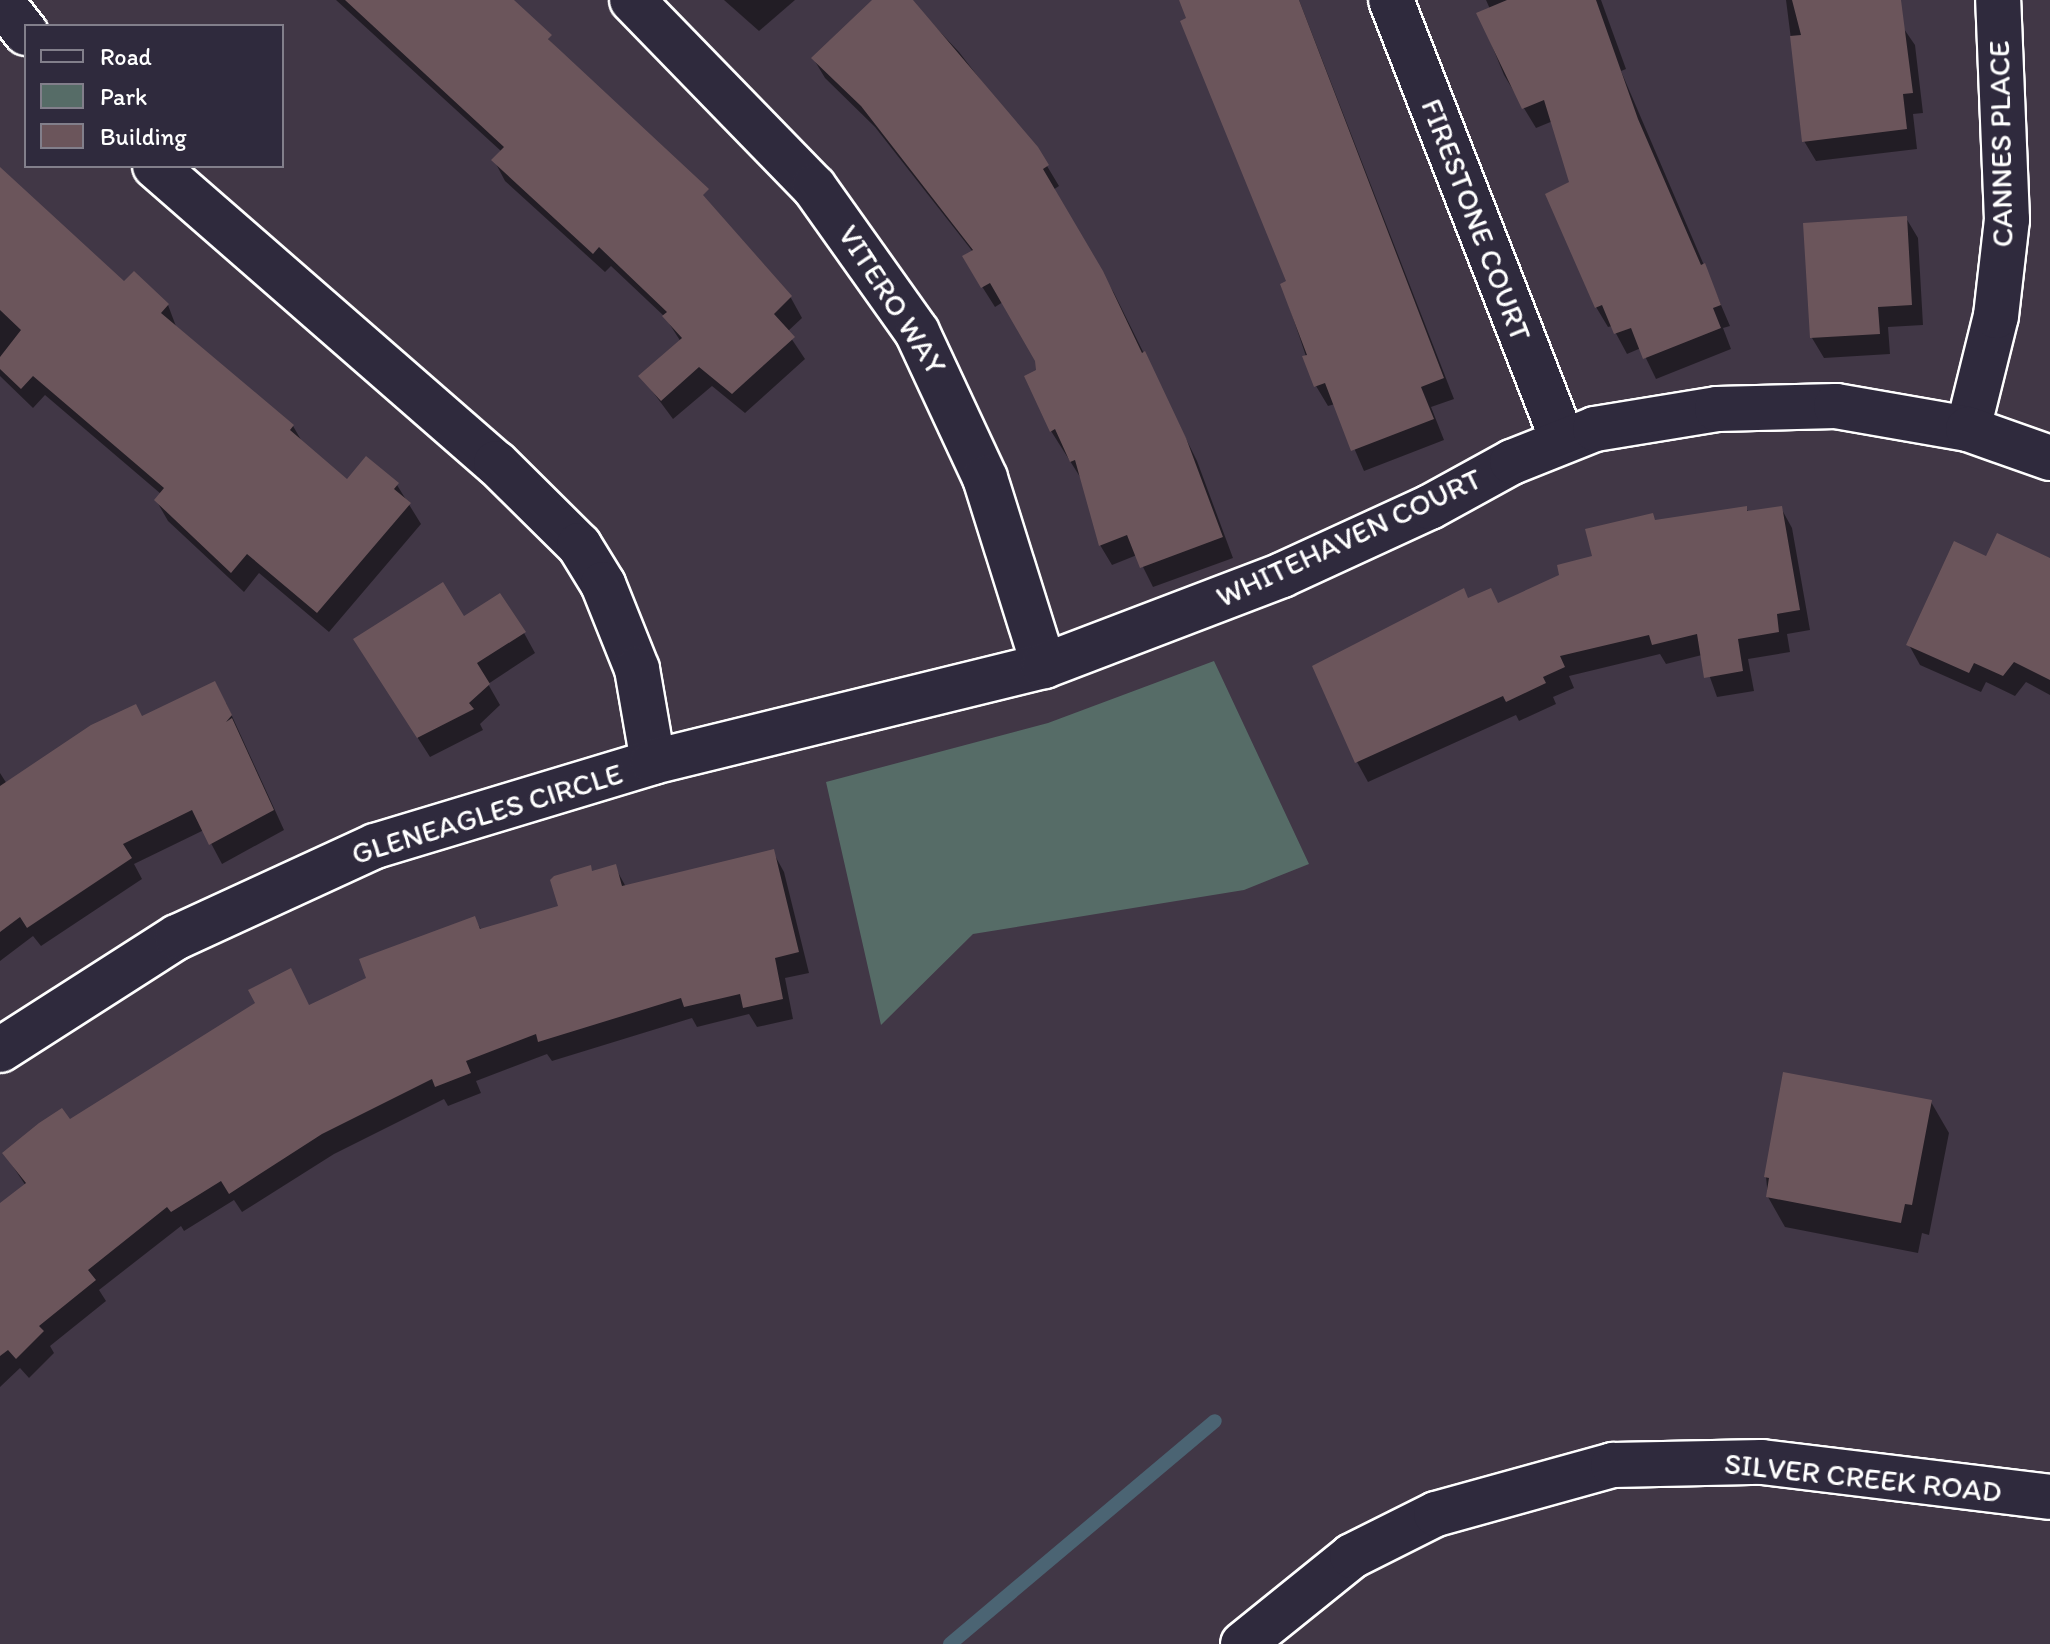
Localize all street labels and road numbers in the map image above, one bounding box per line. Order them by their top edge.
street label: CANNES PLACE [1981,40,2021,248]
street label: FIRESTONE COURT [1413,93,1539,347]
street label: VITERO WAY [830,219,954,381]
street label: WHITEHAVEN COURT [1211,461,1487,615]
street label: GLENEAGLES CIRCLE [345,755,629,873]
street label: SILVER CREEK ROAD [1723,1446,2003,1510]

